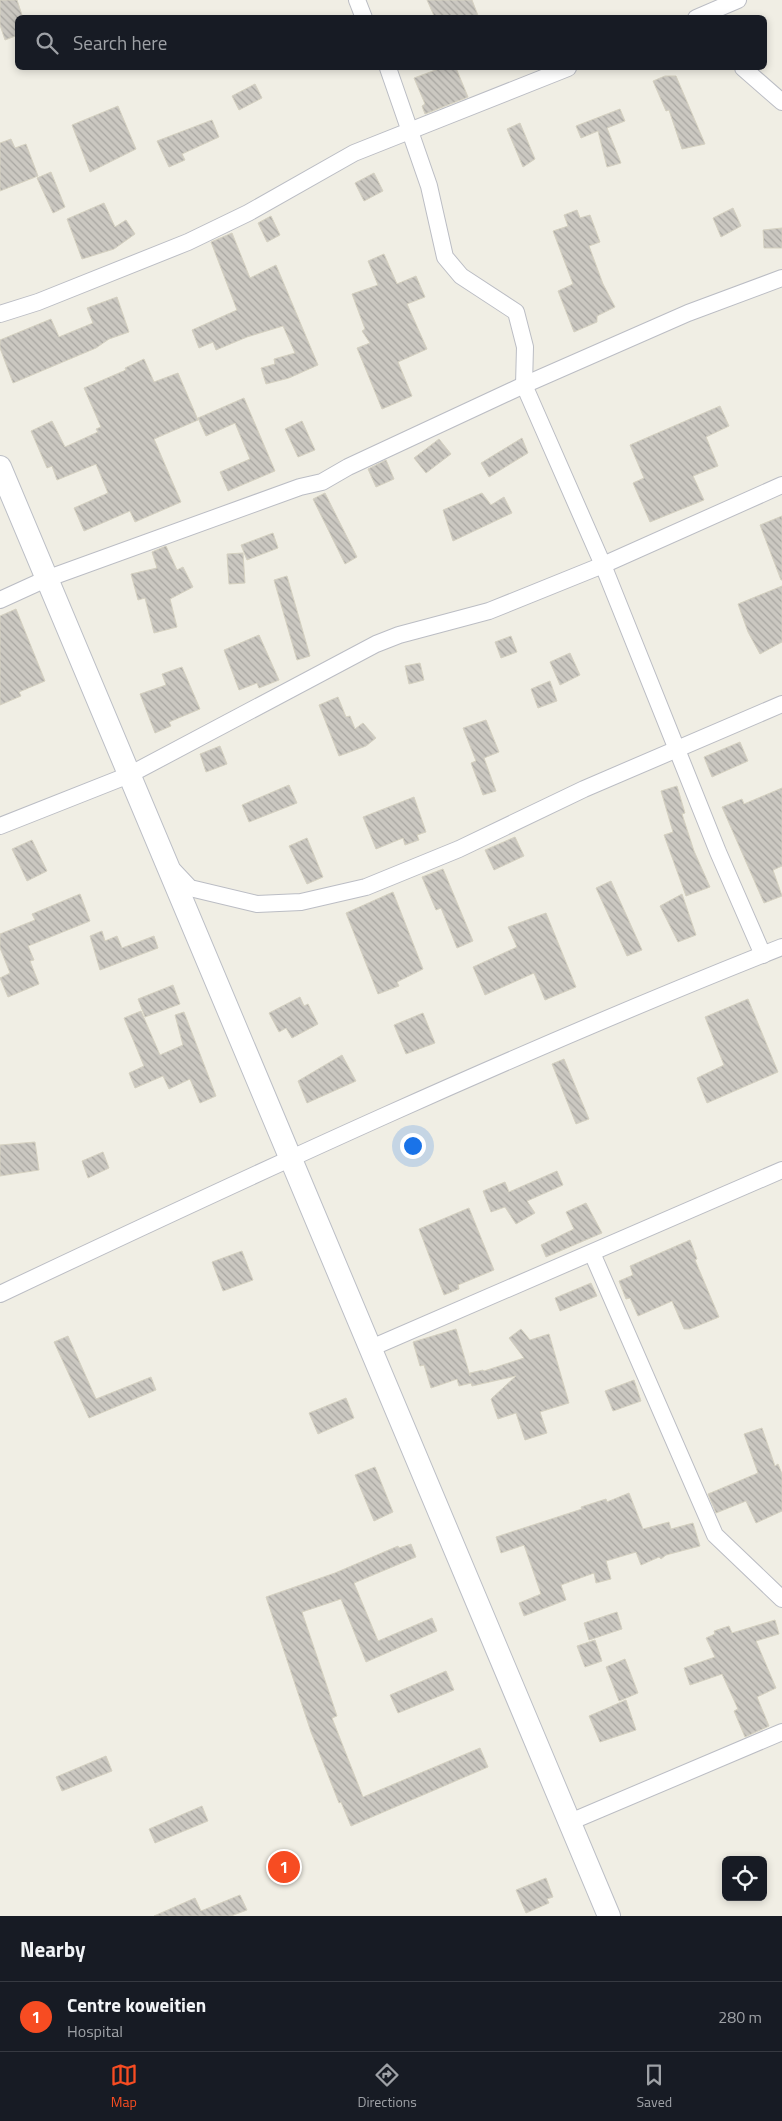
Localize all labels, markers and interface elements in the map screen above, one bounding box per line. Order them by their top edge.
search box [15,15,767,70]
text: Search here [73,28,167,57]
icon: search [33,29,61,57]
your location [400,1133,426,1159]
pin: 1 [268,1848,300,1886]
map controls [722,1856,767,1901]
button: locate [722,1856,767,1901]
text: Nearby [20,1933,85,1965]
text: Centre koweitien [67,1990,206,2019]
text: 1 [32,2005,40,2029]
text: 280 m [718,2005,762,2029]
text: Hospital [67,2019,123,2043]
tab: Map [110,2061,138,2112]
tab: Directions [357,2061,417,2112]
tab: Saved [637,2061,672,2112]

